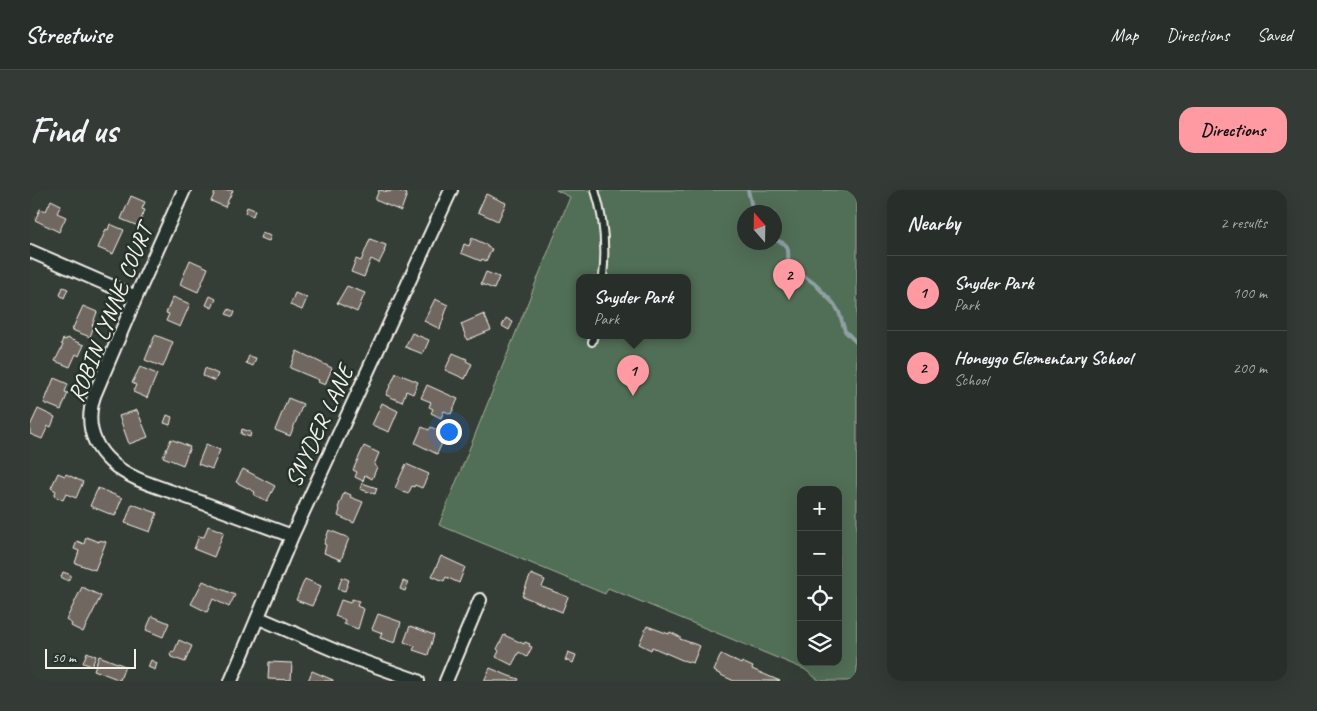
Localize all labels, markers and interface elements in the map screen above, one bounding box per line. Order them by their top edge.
text: Streetwise [25,20,111,50]
text: Map [1111,24,1138,46]
text: Directions [1166,24,1229,46]
text: Saved [1257,24,1292,46]
button: Directions [1179,107,1287,153]
text: Find us [30,108,117,153]
north arrow [737,205,782,250]
text: Nearby [907,210,960,236]
text: 2 results [1220,213,1267,233]
street label: ROBIN LYNNE COURT [61,215,161,406]
pin: 2 [773,259,805,300]
text: Snyder Park [954,271,1033,295]
popup [576,274,691,339]
text: 1 [919,283,927,303]
text: 100 m [1233,283,1267,303]
text: Snyder Park [594,285,673,309]
text: Park [954,295,979,315]
text: Park [594,309,619,329]
text: Honeygo Elementary School [954,346,1132,370]
pin: 1 [617,355,649,396]
street label: SNYDER LANE [278,358,361,492]
text: 2 [919,358,927,378]
text: 200 m [1233,358,1267,378]
text: School [954,370,988,390]
your location [436,419,462,445]
map controls [797,486,842,666]
button: + [797,486,842,531]
button: − [797,531,842,576]
button: locate [797,576,842,621]
button: layers [797,621,842,666]
scale bar [45,646,136,669]
text: 50 m [52,649,76,666]

